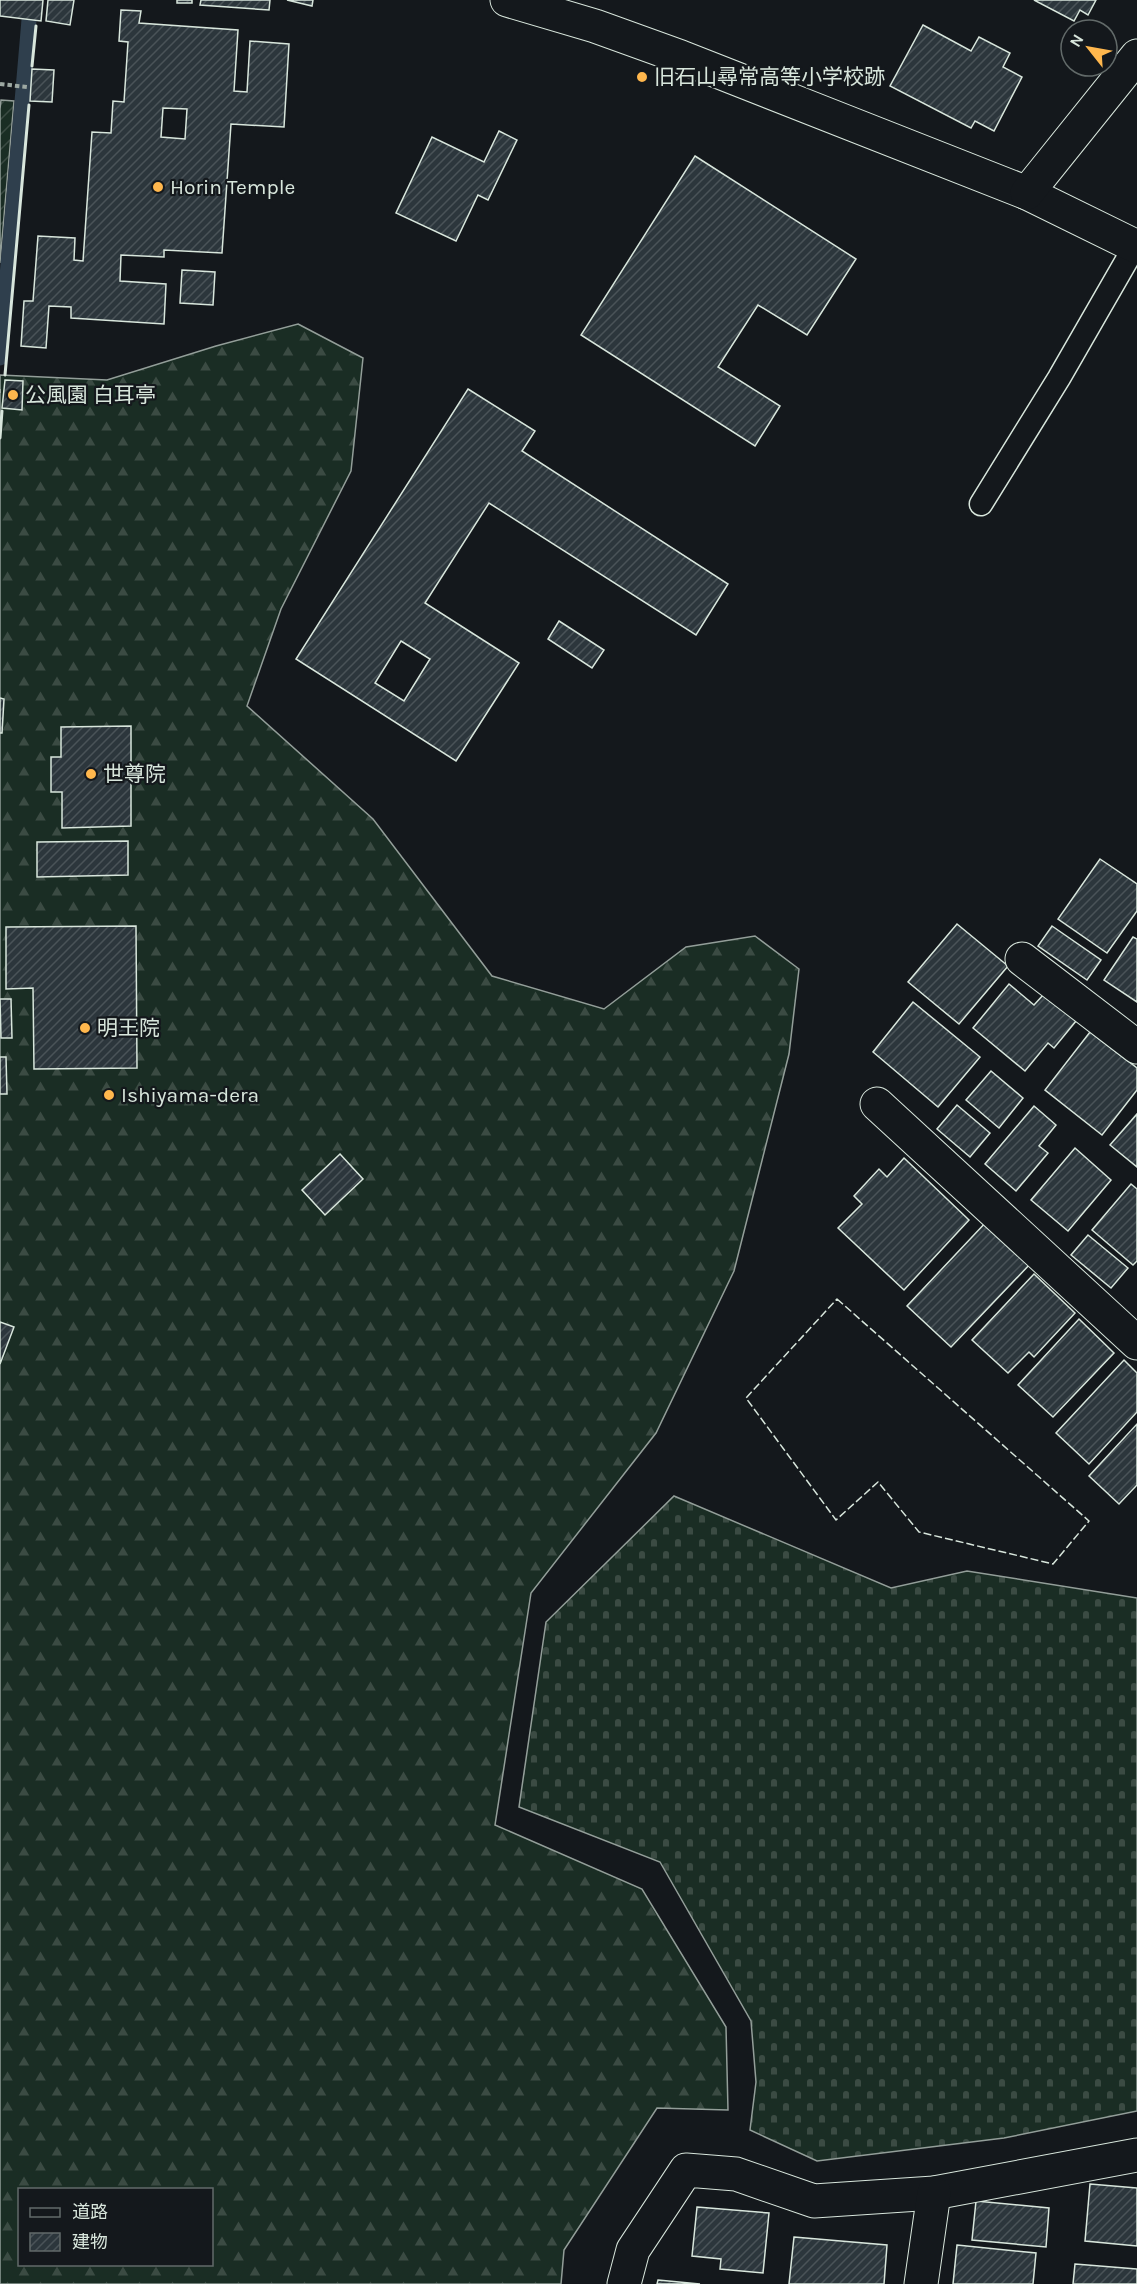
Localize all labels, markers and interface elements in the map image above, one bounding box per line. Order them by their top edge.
north arrow [1059,18,1119,78]
text: N [1065,31,1088,50]
place label: 旧石山尋常高等小学校跡 [654,65,885,89]
marker: 旧石山尋常高等小学校跡 [635,70,649,84]
place label: Horin Temple [170,175,295,199]
marker: Horin Temple [151,180,165,194]
place label: 公風園 白耳亭 [25,383,156,407]
marker: 公風園 白耳亭 [6,388,20,402]
place label: 世尊院 [103,762,166,786]
marker: 世尊院 [84,767,98,781]
place label: 明王院 [97,1016,160,1040]
marker: 明王院 [78,1021,92,1035]
place label: Ishiyama-dera [121,1083,259,1107]
marker: Ishiyama-dera [102,1088,116,1102]
legend [18,2188,213,2266]
text: 道路 [72,2201,108,2223]
text: 建物 [72,2231,108,2253]

